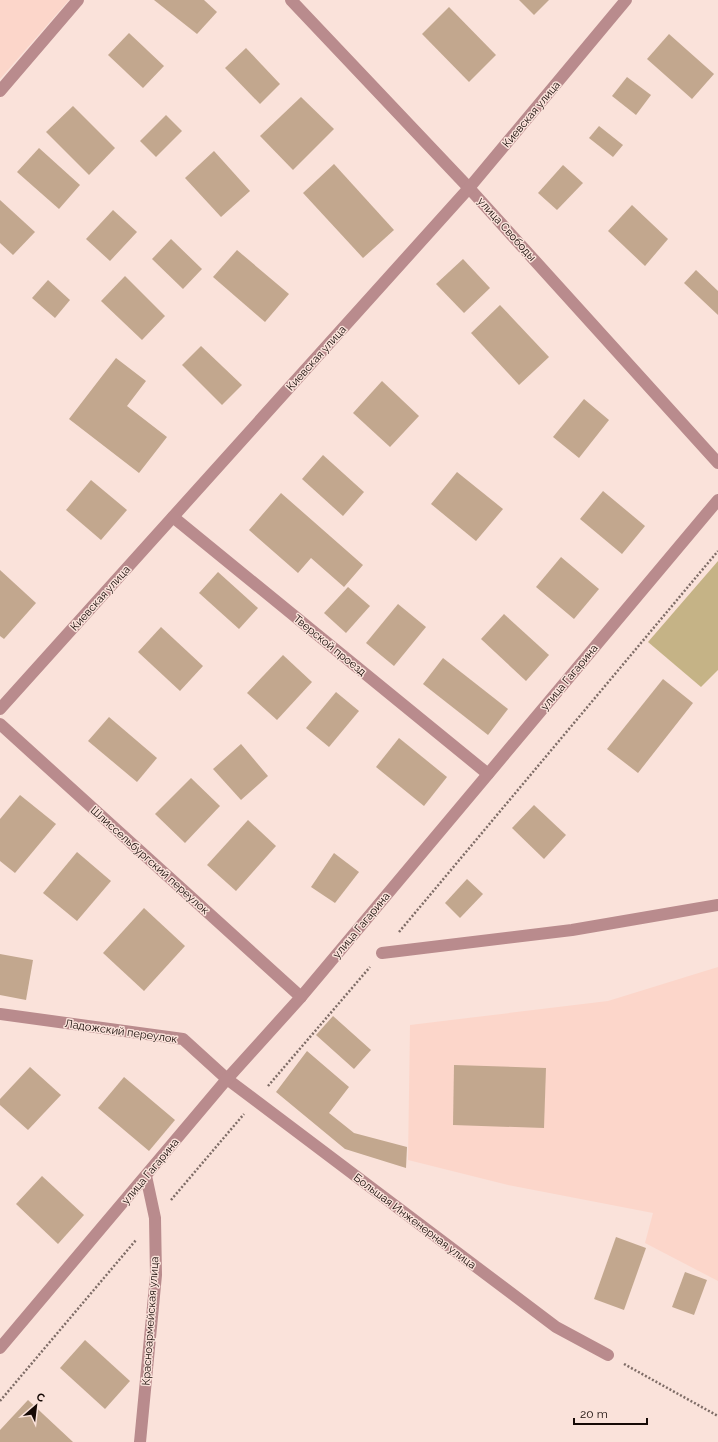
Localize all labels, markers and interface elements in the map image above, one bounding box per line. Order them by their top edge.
street label: Киевская улица [500,78,563,150]
street label: улица Свободы [475,195,539,264]
street label: Киевская улица [284,323,349,393]
street label: Киевская улица [68,563,133,633]
street label: Тверской проезд [291,612,369,679]
street label: улица Гагарина [538,642,601,713]
street label: Шлиссельбургский переулок [88,804,212,917]
street label: улица Гагарина [330,890,393,961]
street label: Ладожский переулок [64,1017,178,1046]
street label: улица Гагарина [119,1136,182,1207]
street label: Большая Инженерная улица [351,1171,478,1272]
street label: Красноармейская улица [140,1256,161,1386]
north arrow [16,1386,56,1426]
text: С [34,1390,47,1405]
scale bar [574,1400,647,1426]
text: 20 m [580,1407,608,1421]

